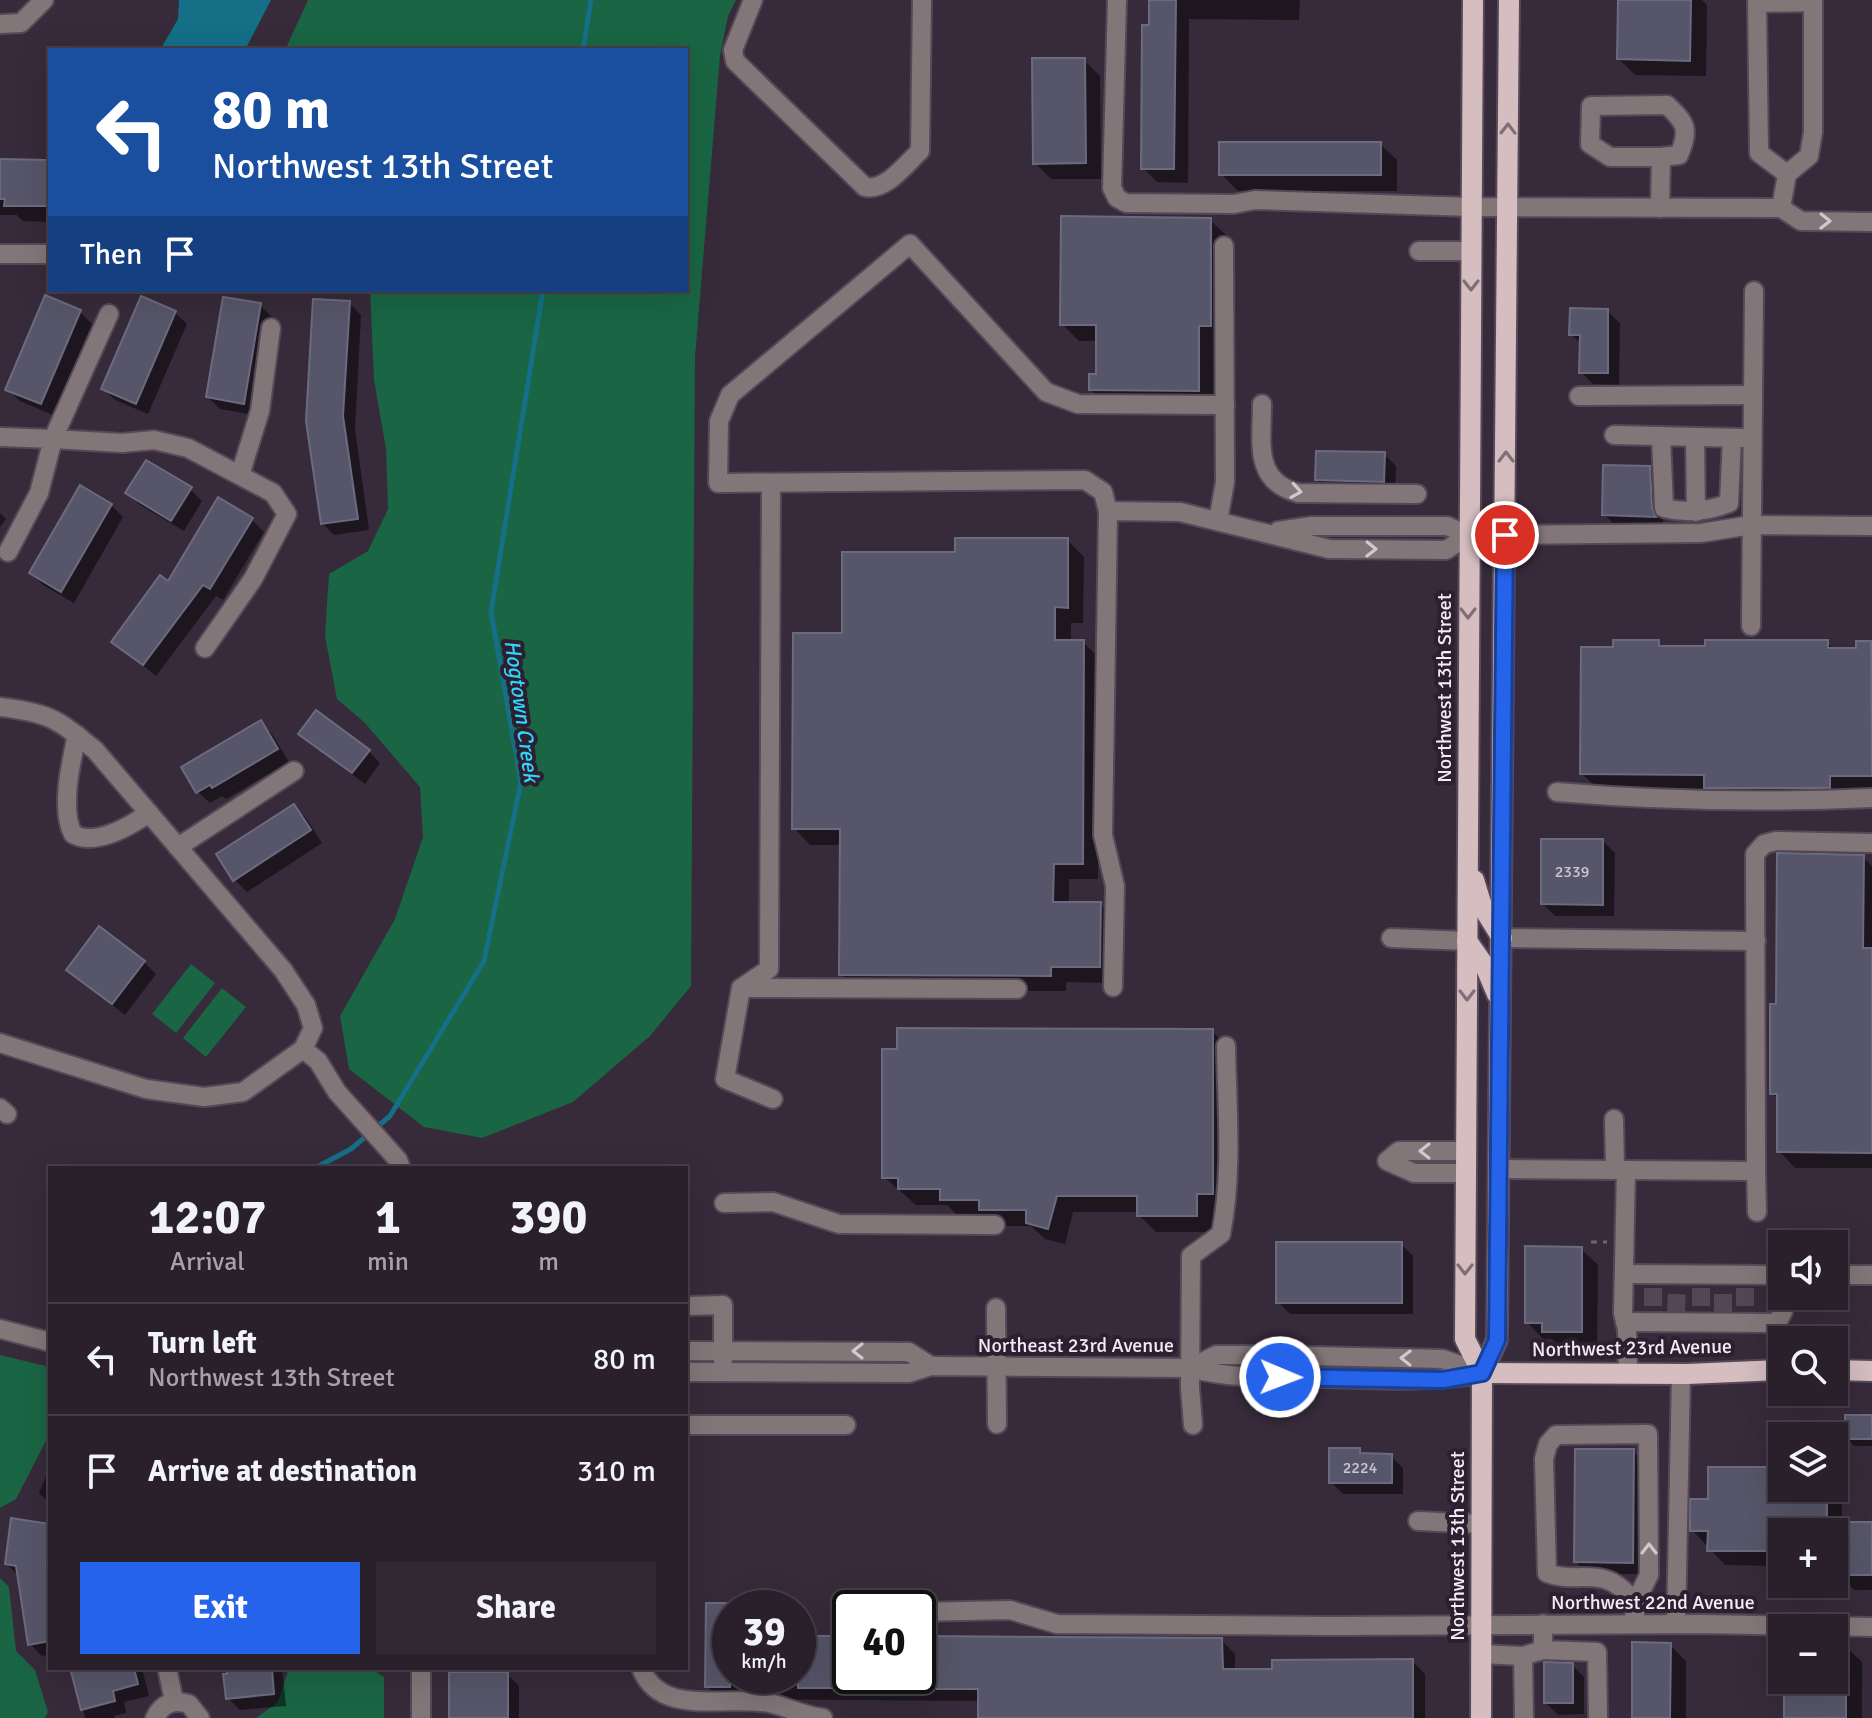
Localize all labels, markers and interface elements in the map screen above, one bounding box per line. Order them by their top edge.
text: 80 m [212,75,330,144]
icon: left [80,80,184,184]
one-way arrow [1499,122,1517,135]
text: Northwest 13th Street [212,144,553,189]
one-way arrow [1819,212,1832,230]
icon: arrive [158,232,202,276]
text: Then [80,236,142,273]
one-way arrow [1462,279,1480,292]
one-way arrow [1497,450,1515,463]
one-way arrow [1289,482,1302,499]
pin [1471,501,1539,569]
icon: arrive [1483,513,1527,557]
one-way arrow [1365,540,1378,558]
street label: Northwest 13th Street [1432,593,1457,783]
one-way arrow [1460,607,1477,620]
water label: Hogtown Creek [499,638,546,786]
house number: 2339 [1555,862,1589,882]
one-way arrow [1458,989,1476,1002]
one-way arrow [1418,1143,1431,1160]
text: 12:07 [149,1188,266,1247]
text: 1 [375,1188,401,1247]
text: 390 [510,1188,587,1247]
map controls [1768,1230,1848,1694]
button: sound [1768,1230,1848,1310]
text: Arrival [170,1246,245,1278]
text: min [367,1246,409,1278]
text: m [538,1246,559,1278]
one-way arrow [1456,1263,1474,1276]
text: Turn left [148,1325,257,1362]
button: search [1768,1326,1848,1406]
street label: Northeast 23rd Avenue [978,1333,1174,1358]
street label: Northwest 23rd Avenue [1532,1334,1732,1362]
position arrow [1238,1335,1322,1419]
icon: left [80,1337,124,1381]
text: 80 m [593,1341,656,1378]
one-way arrow [851,1342,864,1360]
one-way arrow [1399,1350,1412,1367]
text: Northwest 13th Street [148,1362,395,1394]
button: layers [1768,1422,1848,1502]
icon: arrive [80,1449,124,1493]
street label: Northwest 13th Street [1445,1451,1470,1641]
text: Arrive at destination [148,1453,417,1490]
text: 310 m [577,1453,656,1490]
house number: 2224 [1343,1458,1378,1478]
button: + [1768,1518,1848,1598]
one-way arrow [1640,1542,1658,1555]
button: Exit [80,1562,360,1654]
button: Share [376,1562,656,1654]
speed limit sign: 40 [832,1590,936,1694]
street label: Northwest 22nd Avenue [1551,1590,1755,1615]
text: 39 [742,1607,786,1657]
button: − [1768,1614,1848,1694]
text: km/h [741,1649,787,1674]

